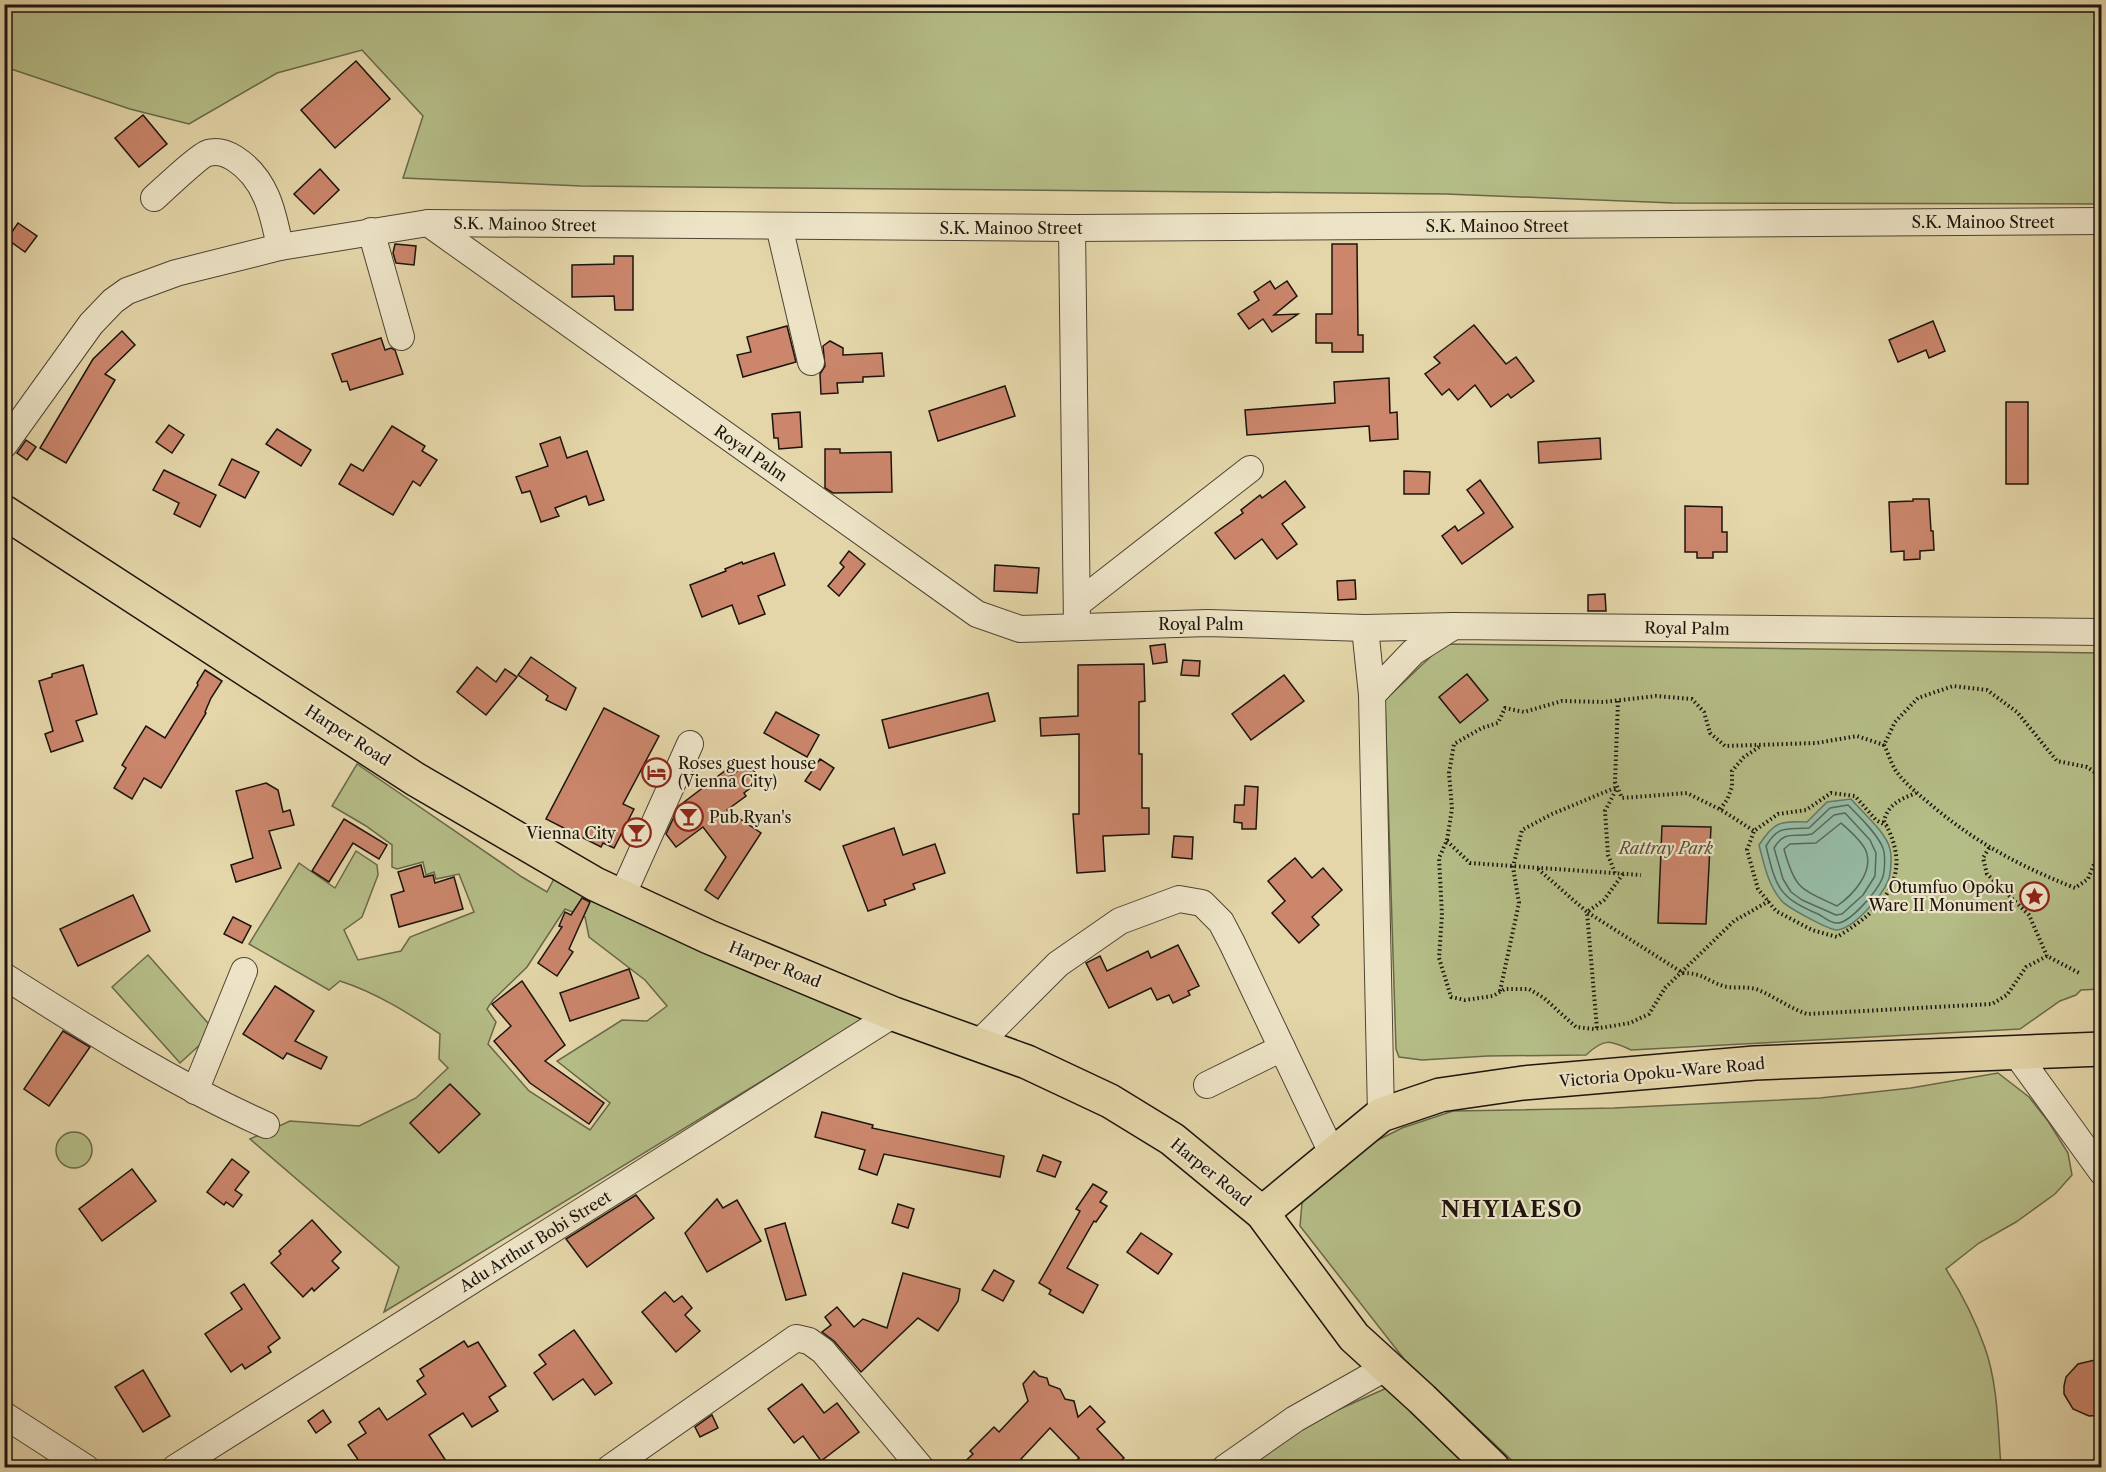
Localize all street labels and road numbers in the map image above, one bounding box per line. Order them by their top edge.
street label: S.K. Mainoo Street [1911,212,2055,232]
street label: S.K. Mainoo Street [453,213,597,235]
street label: S.K. Mainoo Street [1425,216,1569,236]
street label: S.K. Mainoo Street [939,218,1083,238]
street label: Royal Palm [710,420,792,486]
street label: Royal Palm [1158,614,1244,634]
street label: Royal Palm [1644,617,1730,639]
street label: Harper Road [302,700,395,770]
street label: Harper Road [726,936,824,992]
street label: Victoria Opoku-Ware Road [1557,1053,1766,1091]
street label: Harper Road [1167,1133,1256,1211]
street label: Adu Arthur Bobi Street [455,1186,615,1296]

